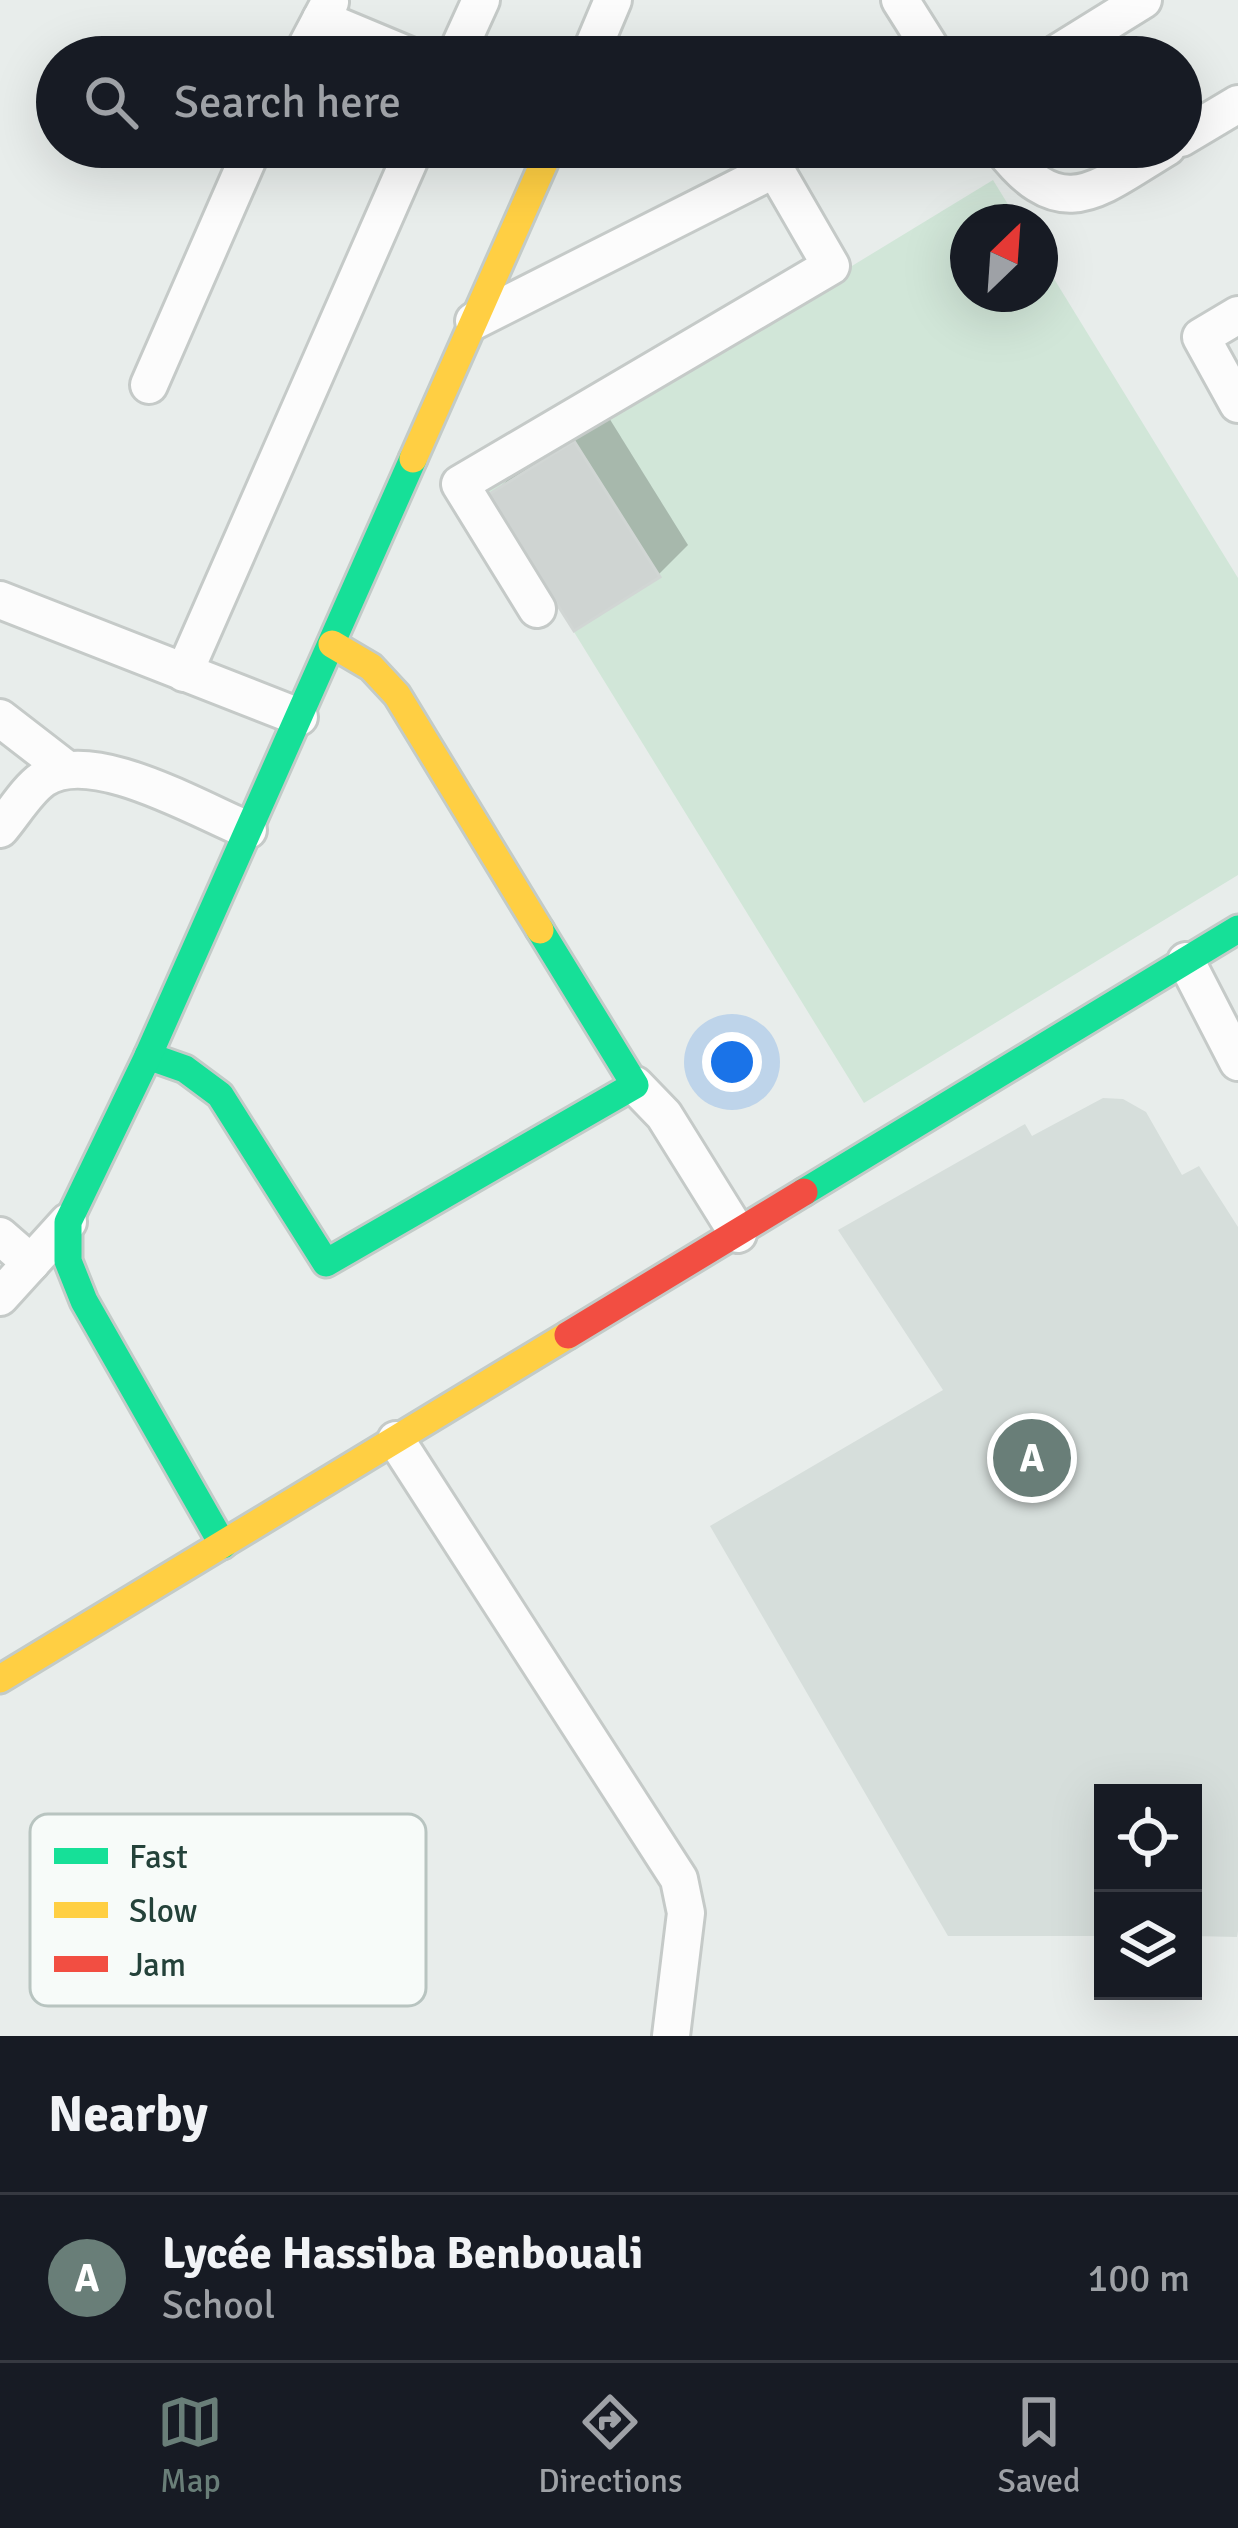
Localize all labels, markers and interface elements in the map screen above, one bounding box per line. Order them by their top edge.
search box [36,36,1202,168]
icon: search [78,69,144,135]
text: Search here [174,75,401,130]
north arrow [950,204,1058,312]
your location [702,1032,762,1092]
pin: A [993,1413,1071,1503]
map controls [1094,1784,1202,2000]
button: locate [1094,1784,1202,1892]
legend [30,1814,426,2006]
text: Fast [129,1837,188,1878]
text: Slow [129,1891,198,1932]
button: layers [1094,1892,1202,2000]
text: Jam [129,1945,186,1986]
text: Nearby [48,2083,208,2146]
text: Lycée Hassiba Benbouali [162,2226,643,2281]
text: A [75,2254,99,2302]
text: 100 m [1087,2254,1190,2302]
text: School [162,2281,275,2329]
tab: Map [157,2389,223,2502]
tab: Directions [538,2389,683,2502]
tab: Saved [997,2389,1081,2502]

